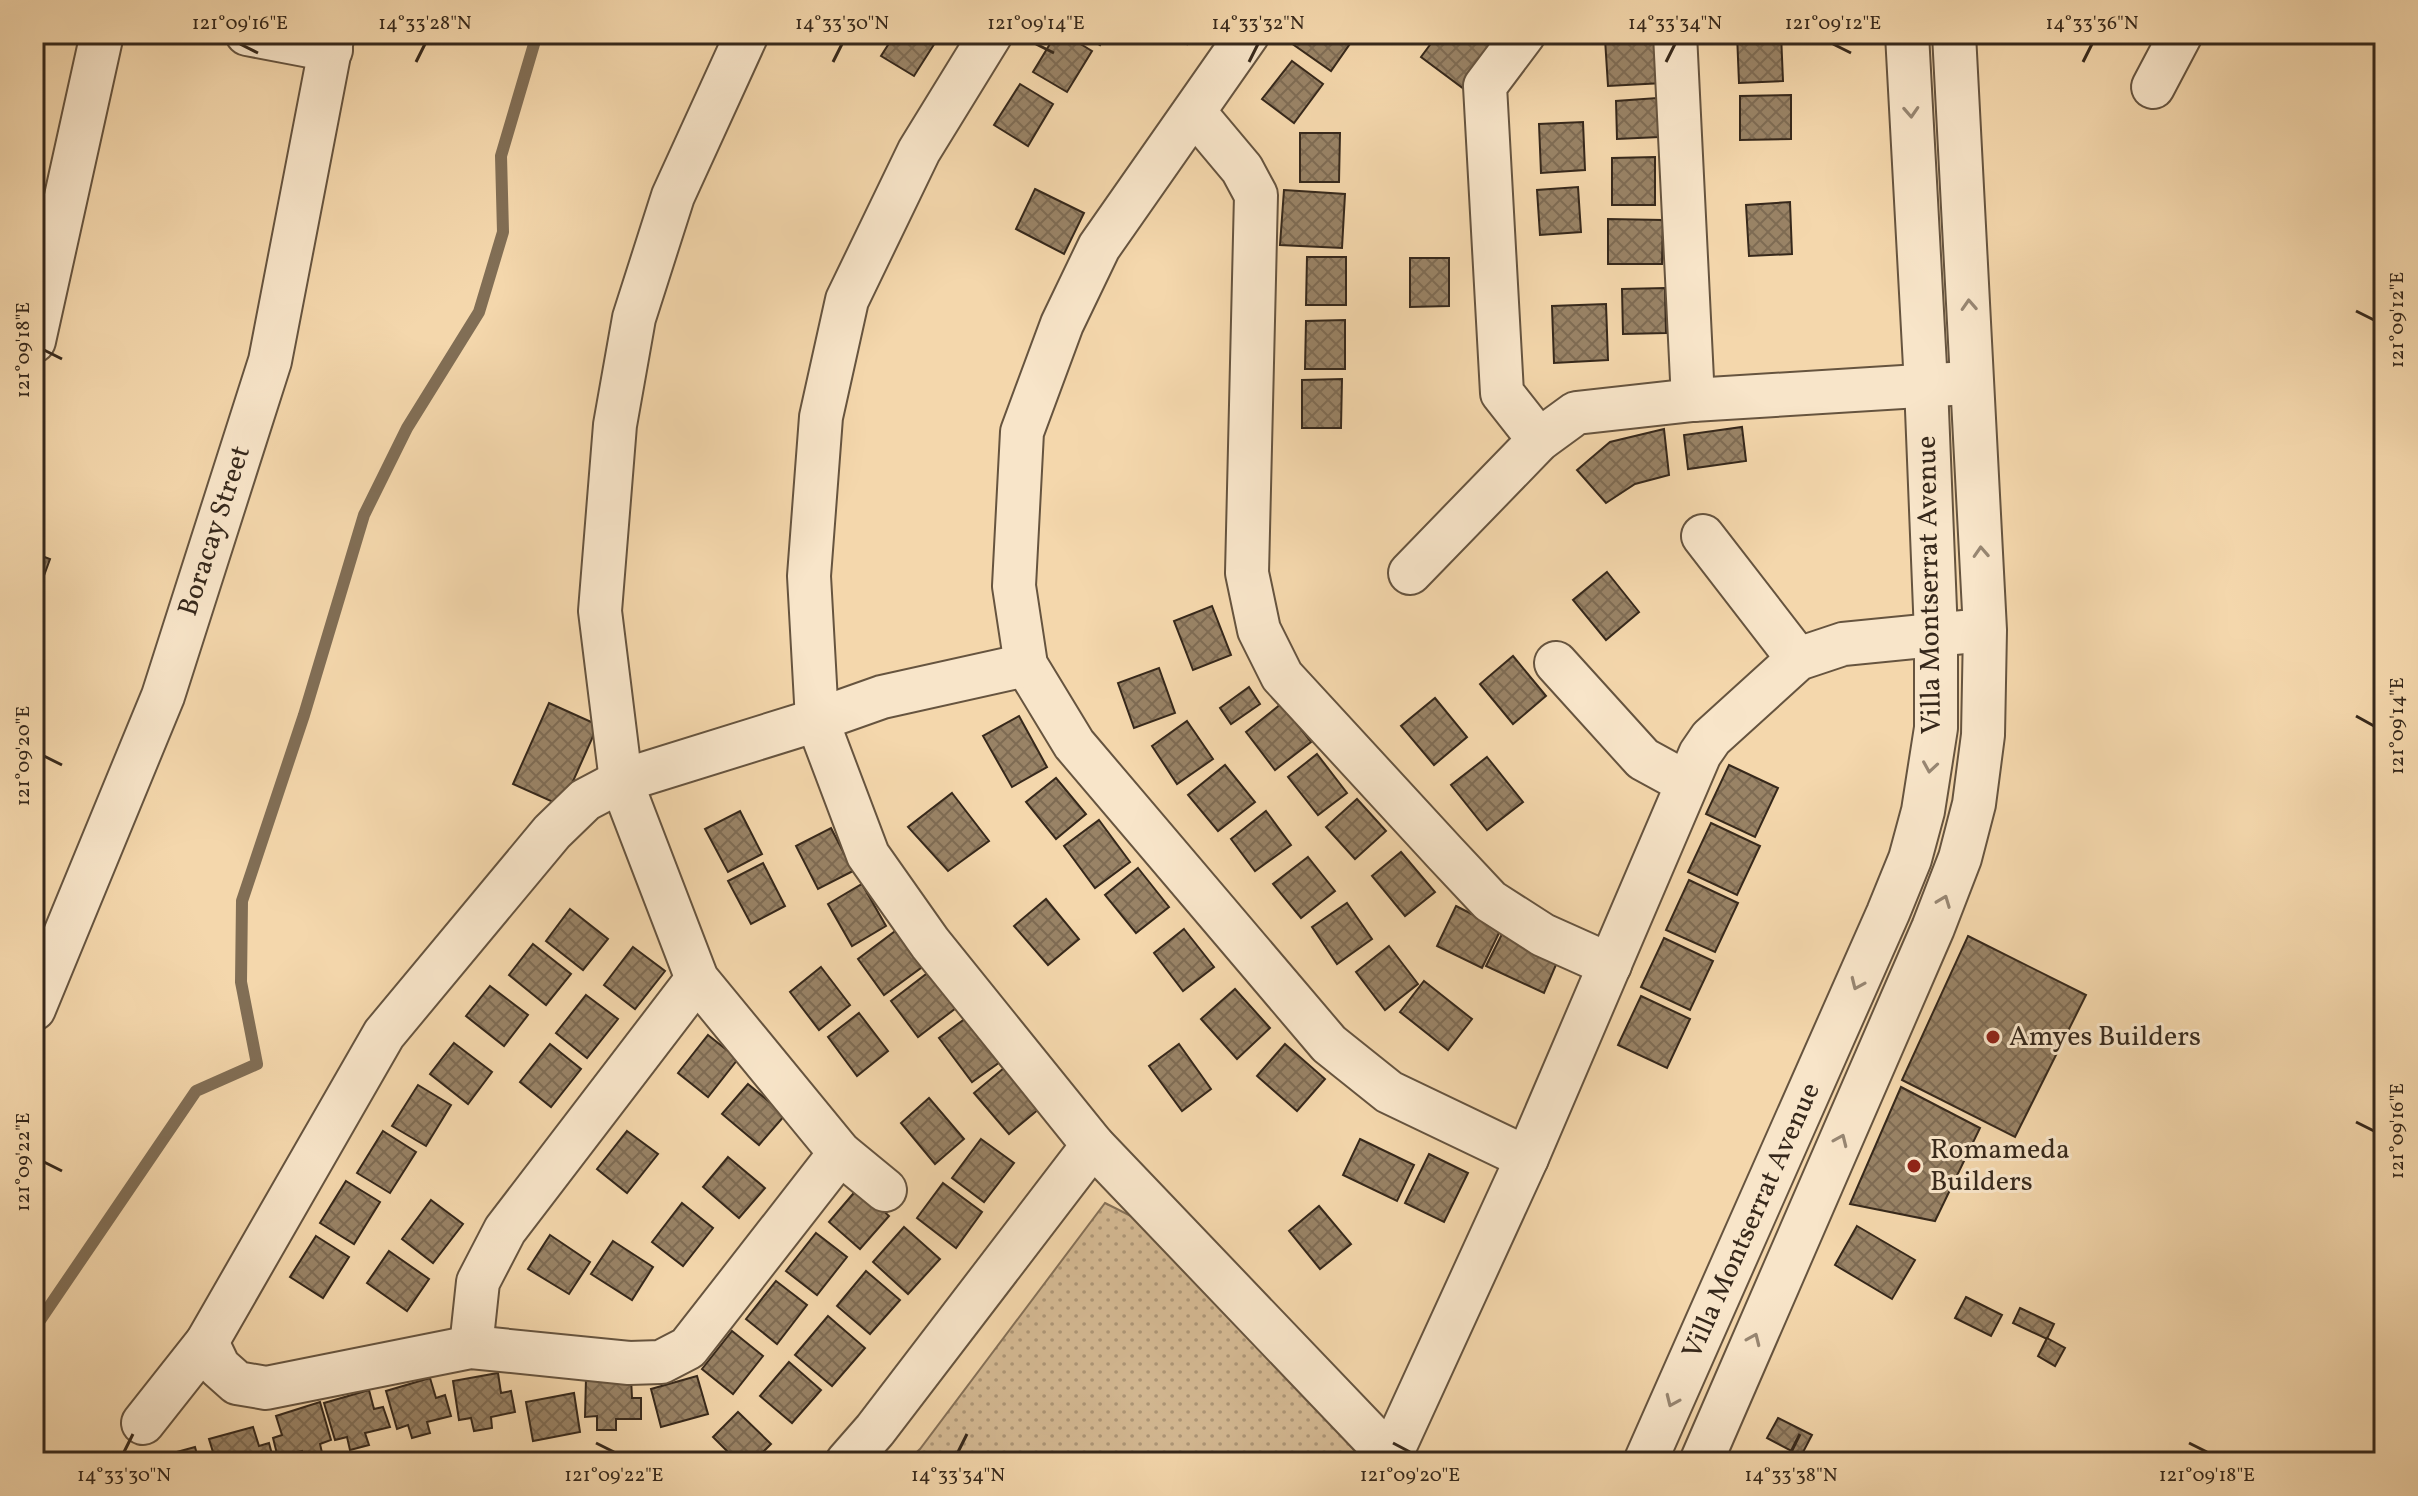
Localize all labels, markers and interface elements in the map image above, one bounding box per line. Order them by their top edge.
text: 121°09'16"E [192,10,288,38]
text: 14°33'28"N [378,10,472,38]
text: 14°33'30"N [795,10,889,38]
text: 121°09'14"E [987,10,1085,38]
text: 14°33'32"N [1211,10,1305,38]
text: 14°33'34"N [1628,10,1722,38]
text: 121°09'12"E [1785,10,1881,38]
text: 14°33'36"N [2046,10,2139,38]
one-way arrow [1902,106,1919,119]
text: 121°09'12"E [2384,272,2412,368]
one-way arrow [1961,298,1978,311]
text: 121°09'18"E [10,302,38,398]
street label: Villa Montserrat Avenue [1908,435,1952,735]
street label: Boracay Street [169,441,261,621]
one-way arrow [1973,545,1990,558]
text: 121°09'14"E [2384,677,2412,775]
text: 121°09'20"E [10,706,38,806]
one-way arrow [1922,761,1939,774]
one-way arrow [1934,895,1951,909]
one-way arrow [1850,976,1866,990]
place label: Amyes Builders [2009,1018,2201,1057]
marker: Amyes Builders [1984,1028,2002,1046]
street label: Villa Montserrat Avenue [1673,1077,1831,1365]
text: 121°09'16"E [2384,1083,2412,1179]
text: 121°09'22"E [10,1112,38,1212]
place label: Romameda Builders [1930,1131,2070,1202]
one-way arrow [1832,1134,1848,1148]
marker: Romameda Builders [1905,1157,1923,1175]
one-way arrow [1745,1333,1761,1347]
one-way arrow [1666,1393,1682,1407]
text: 14°33'30"N [77,1462,171,1490]
text: 121°09'22"E [564,1462,664,1490]
text: 14°33'34"N [911,1462,1005,1490]
text: 121°09'20"E [1360,1462,1460,1490]
text: 14°33'38"N [1744,1462,1838,1490]
text: 121°09'18"E [2159,1462,2255,1490]

